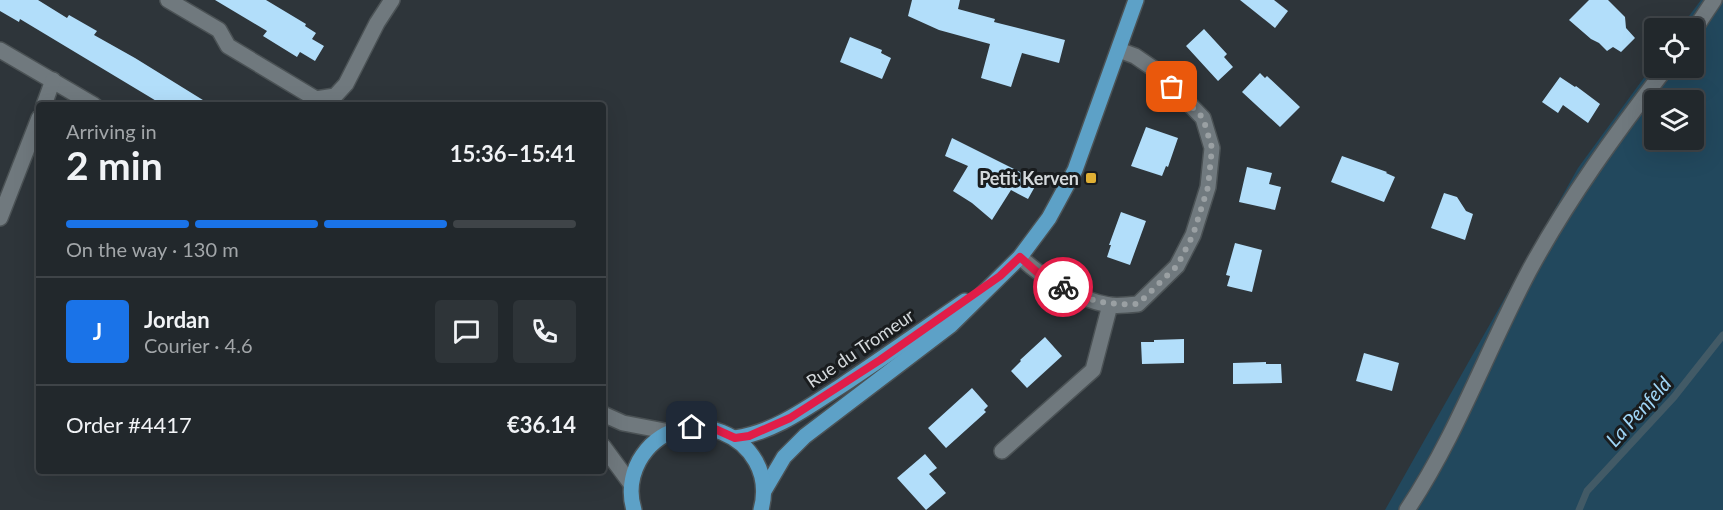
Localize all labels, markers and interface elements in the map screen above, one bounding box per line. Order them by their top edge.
map controls [1644,18,1704,150]
button: locate [1644,18,1704,78]
pin [1146,61,1197,112]
icon: bag [1155,70,1188,103]
button: layers [1644,90,1704,150]
text: Arriving in [66,119,157,143]
text: 15:36–15:41 [450,140,576,167]
text: 2 min [66,142,163,188]
place label: Petit Kerven [979,167,1079,189]
marker: Petit Kerven [1084,171,1098,185]
text: On the way · 130 m [66,237,239,261]
courier [1033,257,1093,317]
icon: bike [1047,271,1080,304]
button: chat [435,300,498,363]
button: phone [513,300,576,363]
street label: Rue du Tromeur [802,304,918,392]
text: Jordan [144,306,210,333]
text: J [93,318,102,345]
text: Courier · 4.6 [144,333,253,357]
water label: La Penfeld [1600,371,1676,451]
pin [666,401,717,452]
icon: home [675,410,708,443]
text: Order #4417 [66,411,192,438]
text: €36.14 [507,411,576,438]

